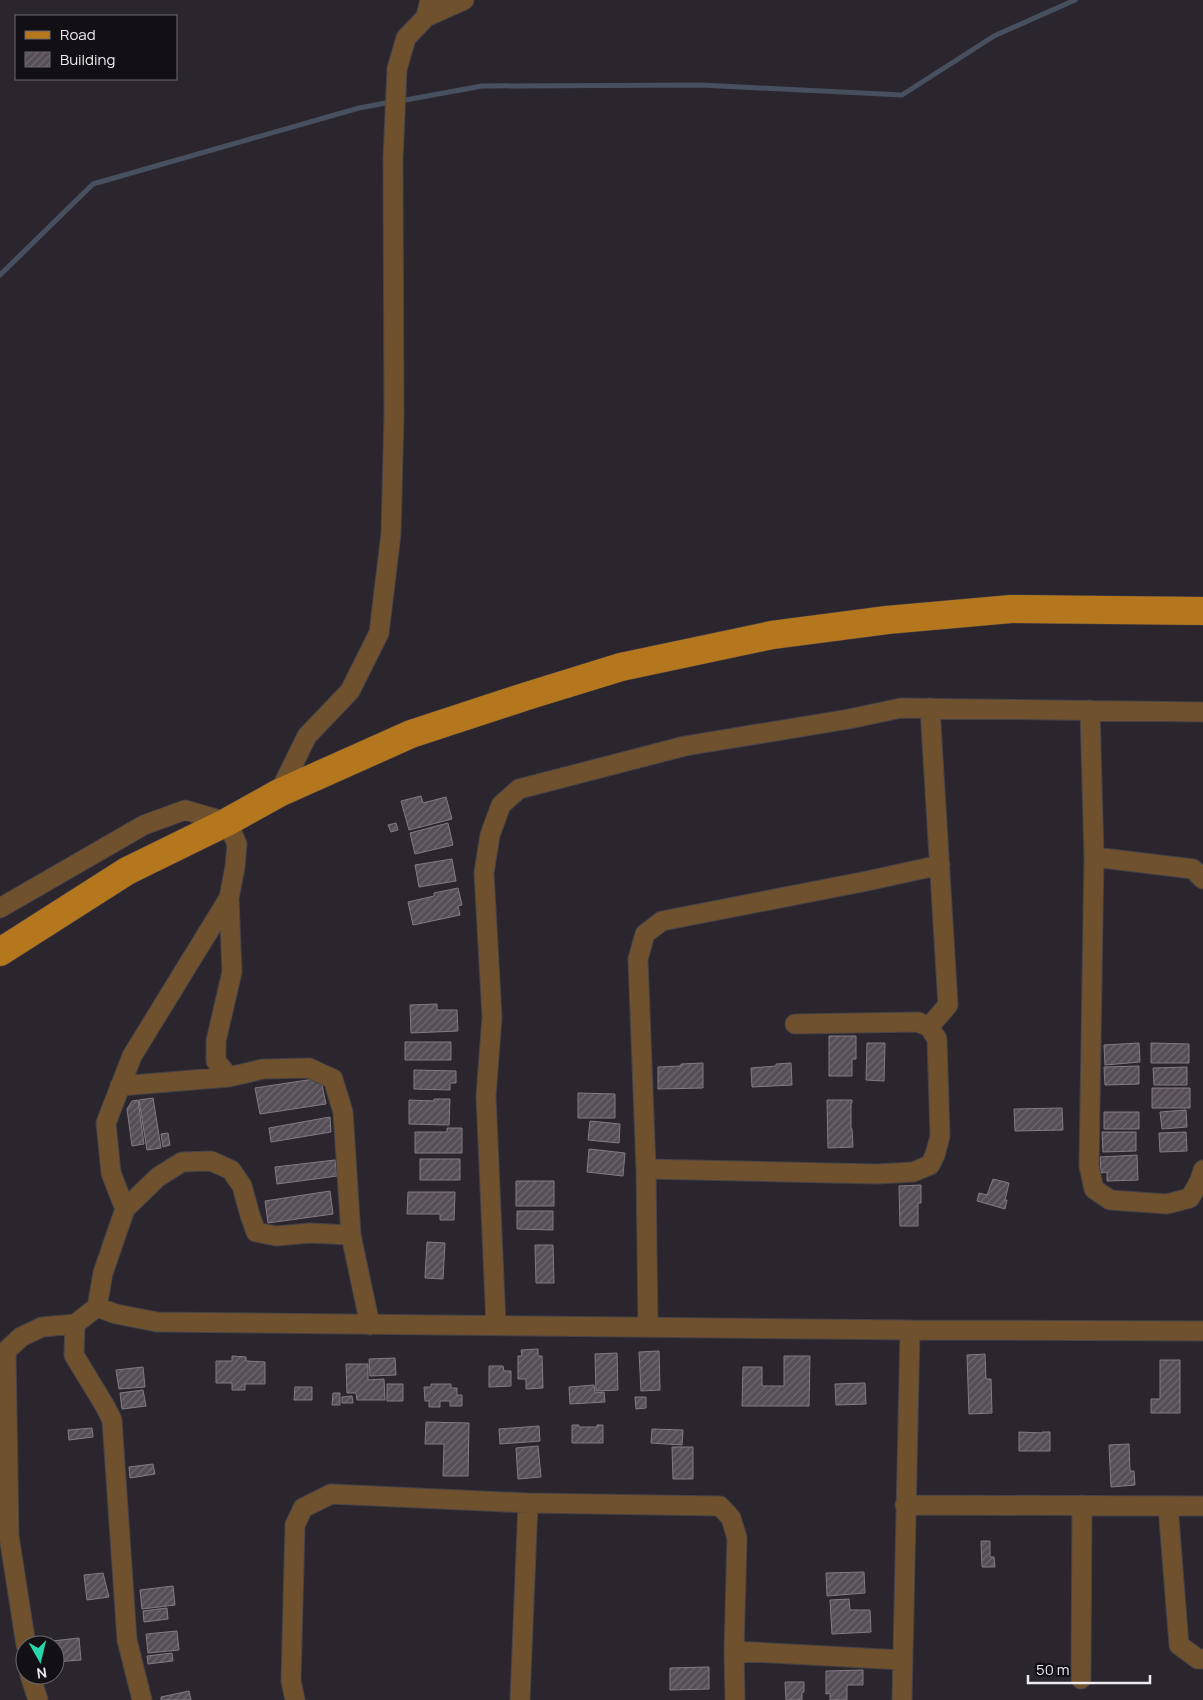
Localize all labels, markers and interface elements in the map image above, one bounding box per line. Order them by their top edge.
legend [15,15,178,80]
text: Road [60,24,96,45]
text: Building [60,49,115,70]
north arrow [15,1635,65,1685]
scale bar [1028,1652,1150,1684]
text: 50 m [1036,1659,1070,1680]
text: N [36,1663,48,1683]

